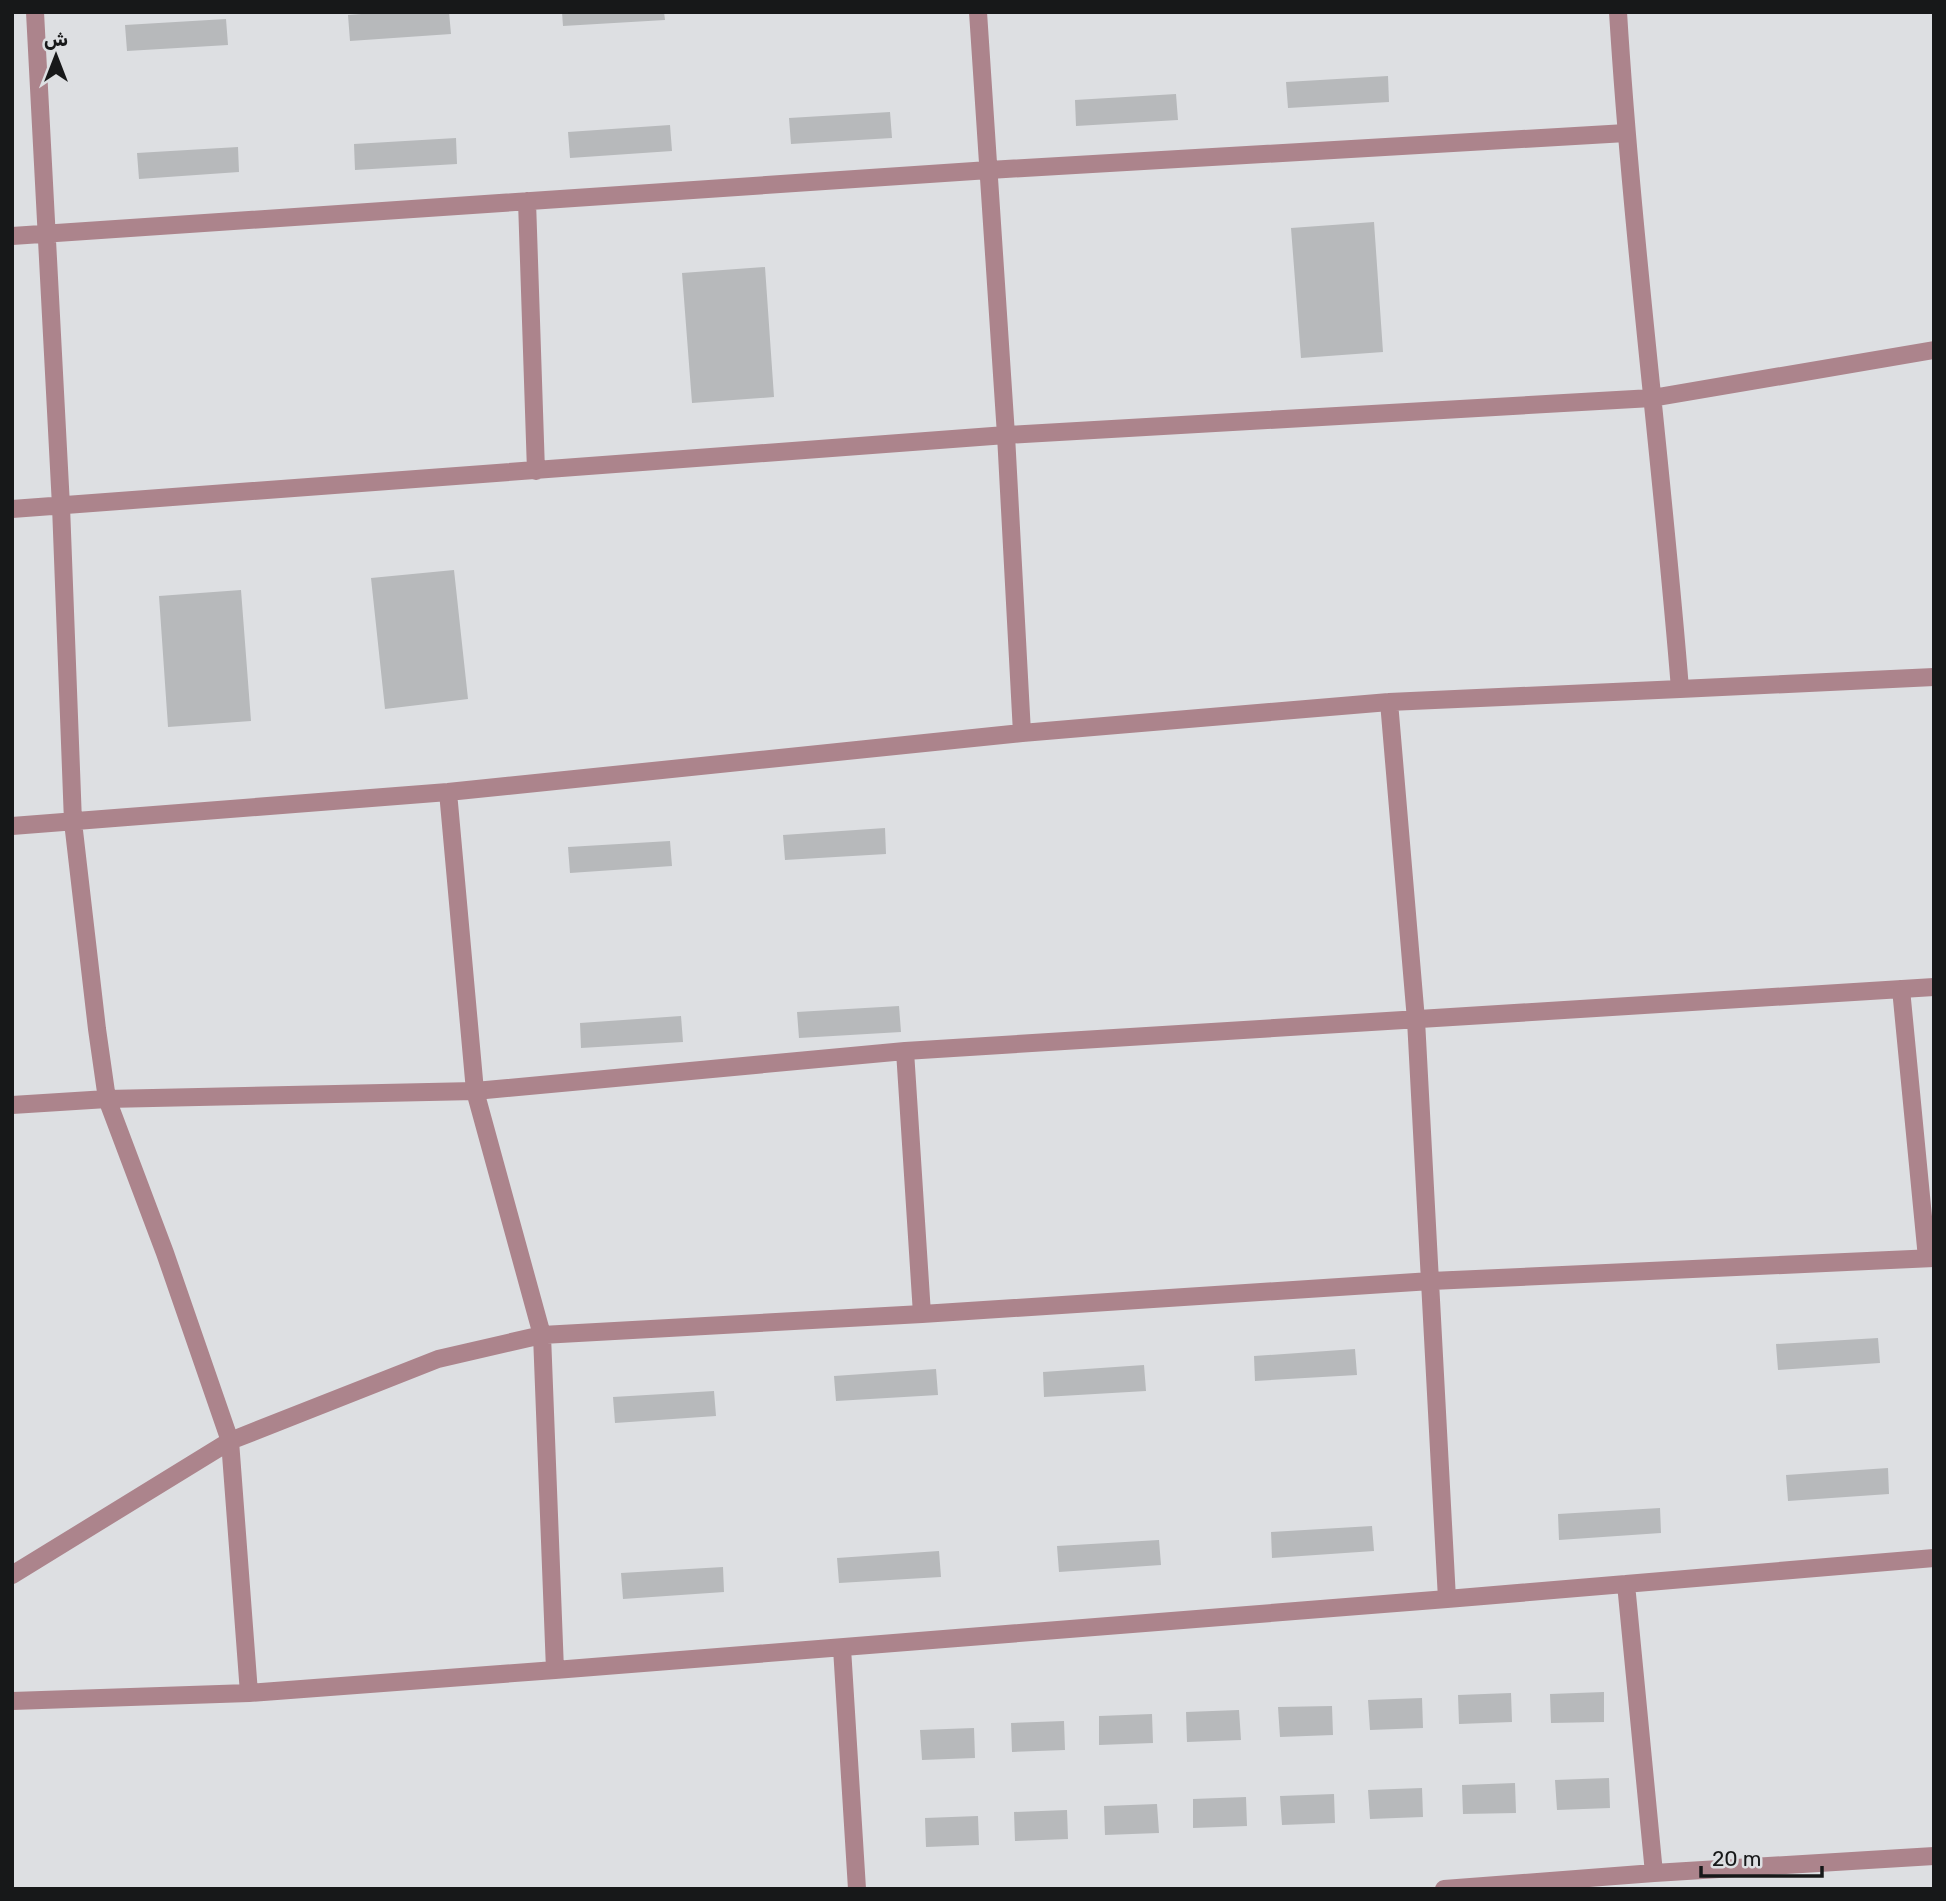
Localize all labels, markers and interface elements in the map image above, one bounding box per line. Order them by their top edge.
north arrow [21,21,91,91]
text: ش [44,28,68,51]
scale bar [1701,1834,1822,1878]
text: 20 m [1712,1846,1761,1871]

